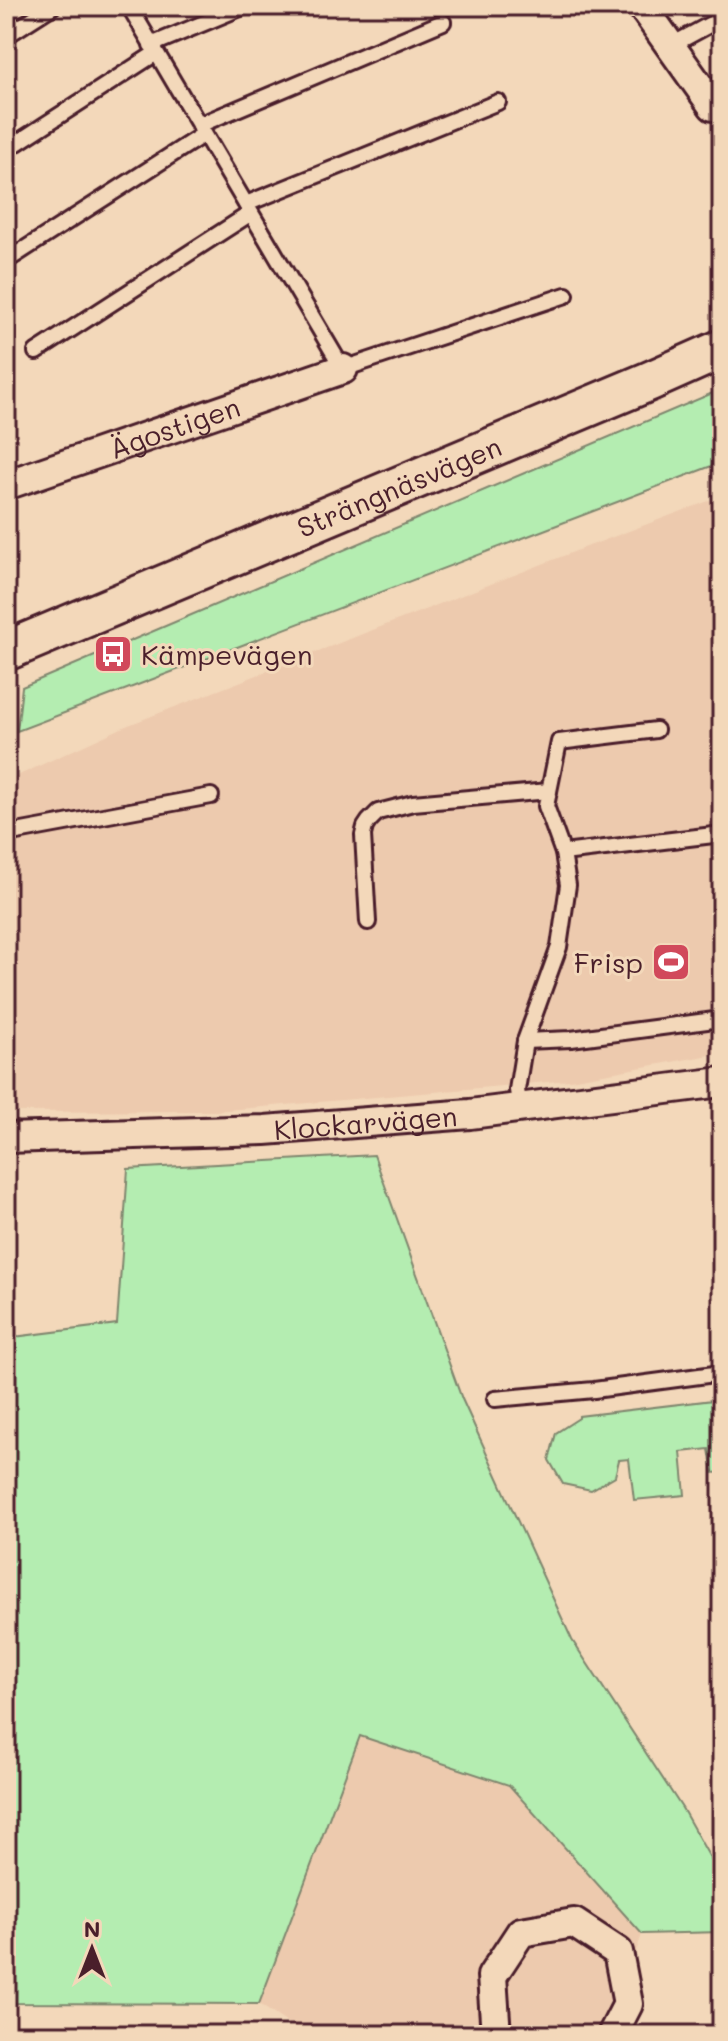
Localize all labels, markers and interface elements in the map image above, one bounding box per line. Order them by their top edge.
street label: Ägostigen [104,388,244,466]
street label: Strängnäsvägen [291,428,506,545]
bus stop icon: Kämpevägen [92,633,134,675]
place label: Kämpevägen [141,636,313,672]
sports icon: Frisp [650,941,692,983]
place label: Frisp [574,944,643,980]
street label: Klockarvägen [273,1097,459,1147]
north arrow [52,1909,132,1989]
text: N [84,1914,100,1943]

